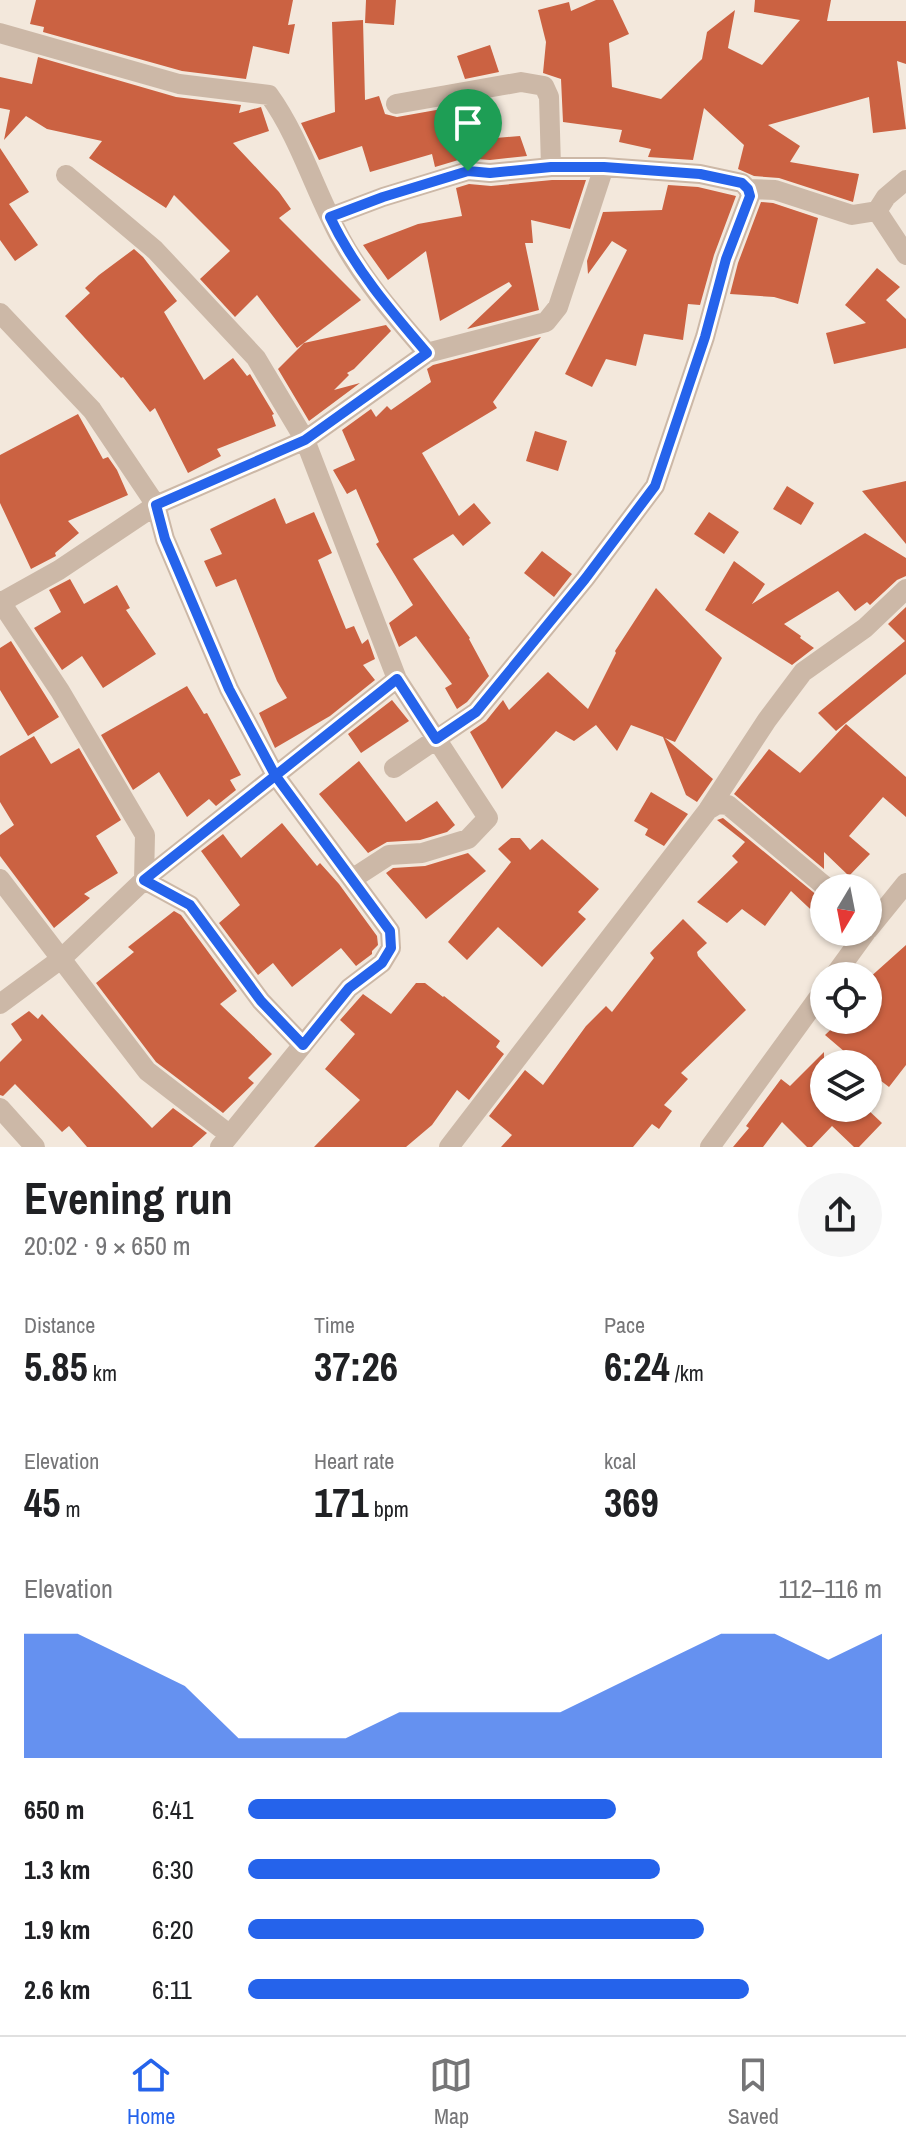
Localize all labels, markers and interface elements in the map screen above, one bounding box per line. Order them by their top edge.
pin [434,89,502,171]
icon: arrive [446,101,490,145]
north arrow [810,874,882,946]
map controls [810,874,882,1122]
button: locate [810,962,882,1034]
button: layers [810,1050,882,1122]
text: Evening run [24,1168,233,1228]
button: share [798,1173,882,1257]
text: 20:02 · 9 × 650 m [24,1228,191,1263]
text: Distance [24,1310,95,1340]
text: Time [314,1310,355,1340]
text: Pace [604,1310,645,1340]
text: 5.85 [24,1340,88,1393]
text: 37:26 [314,1340,398,1393]
text: 6:24 [604,1340,670,1393]
text: km [88,1358,117,1388]
text: /km [670,1358,704,1388]
text: Elevation [24,1446,99,1476]
text: Heart rate [314,1446,394,1476]
text: kcal [604,1446,636,1476]
text: 45 [24,1476,60,1529]
text: 171 [314,1476,369,1529]
text: 369 [604,1476,659,1529]
text: m [60,1494,81,1524]
text: bpm [369,1494,409,1524]
text: Elevation [24,1571,113,1606]
text: 112–116 m [778,1571,882,1606]
text: 650 m [24,1792,84,1827]
text: 6:41 [152,1792,194,1827]
text: 1.3 km [24,1852,90,1887]
text: 6:30 [152,1852,194,1887]
text: 1.9 km [24,1912,90,1947]
text: 6:20 [152,1912,194,1947]
text: 2.6 km [24,1972,90,2007]
text: 6:11 [152,1972,192,2007]
tab: Home [127,2053,175,2131]
tab: Map [429,2053,473,2131]
tab: Saved [728,2053,779,2131]

